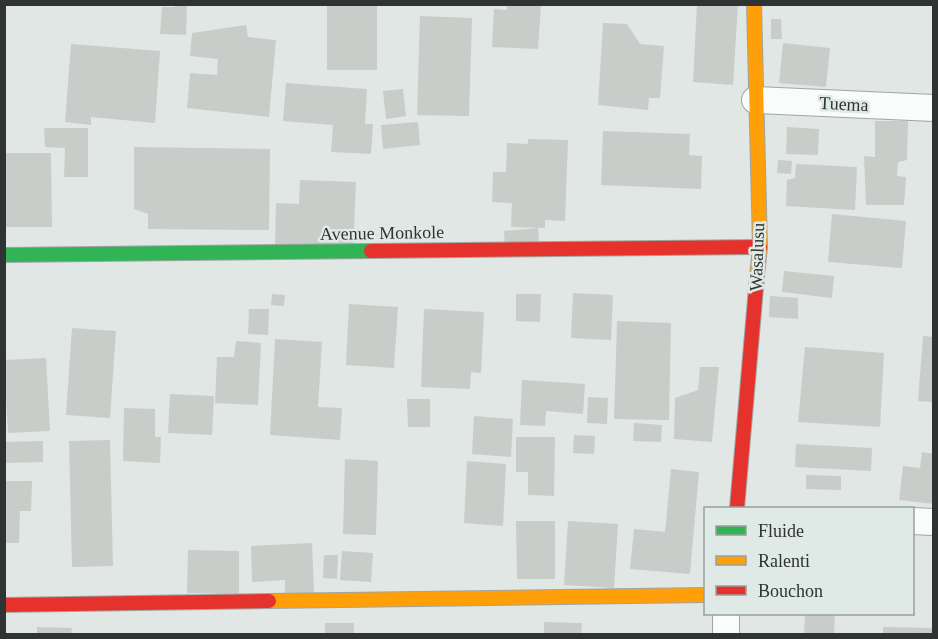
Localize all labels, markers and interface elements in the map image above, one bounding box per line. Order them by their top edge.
street label: Tuema [819,93,869,115]
street label: Avenue Monkole [320,222,444,244]
street label: Wasalusu [746,222,768,292]
legend [704,507,914,615]
text: Fluide [758,521,804,541]
text: Ralenti [758,551,810,571]
text: Bouchon [758,581,823,601]

